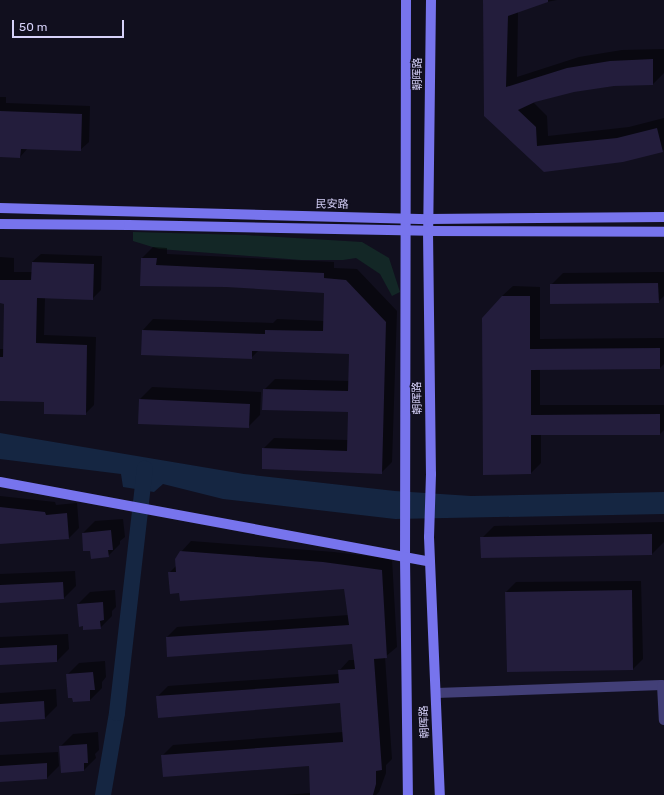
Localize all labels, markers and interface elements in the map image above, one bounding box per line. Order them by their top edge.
scale bar [14,12,126,38]
text: 50 m [19,20,47,34]
street label: 朝晖路 [411,58,425,90]
street label: 民安路 [315,198,349,212]
street label: 朝晖路 [411,381,425,415]
street label: 朝晖路 [418,705,432,739]

